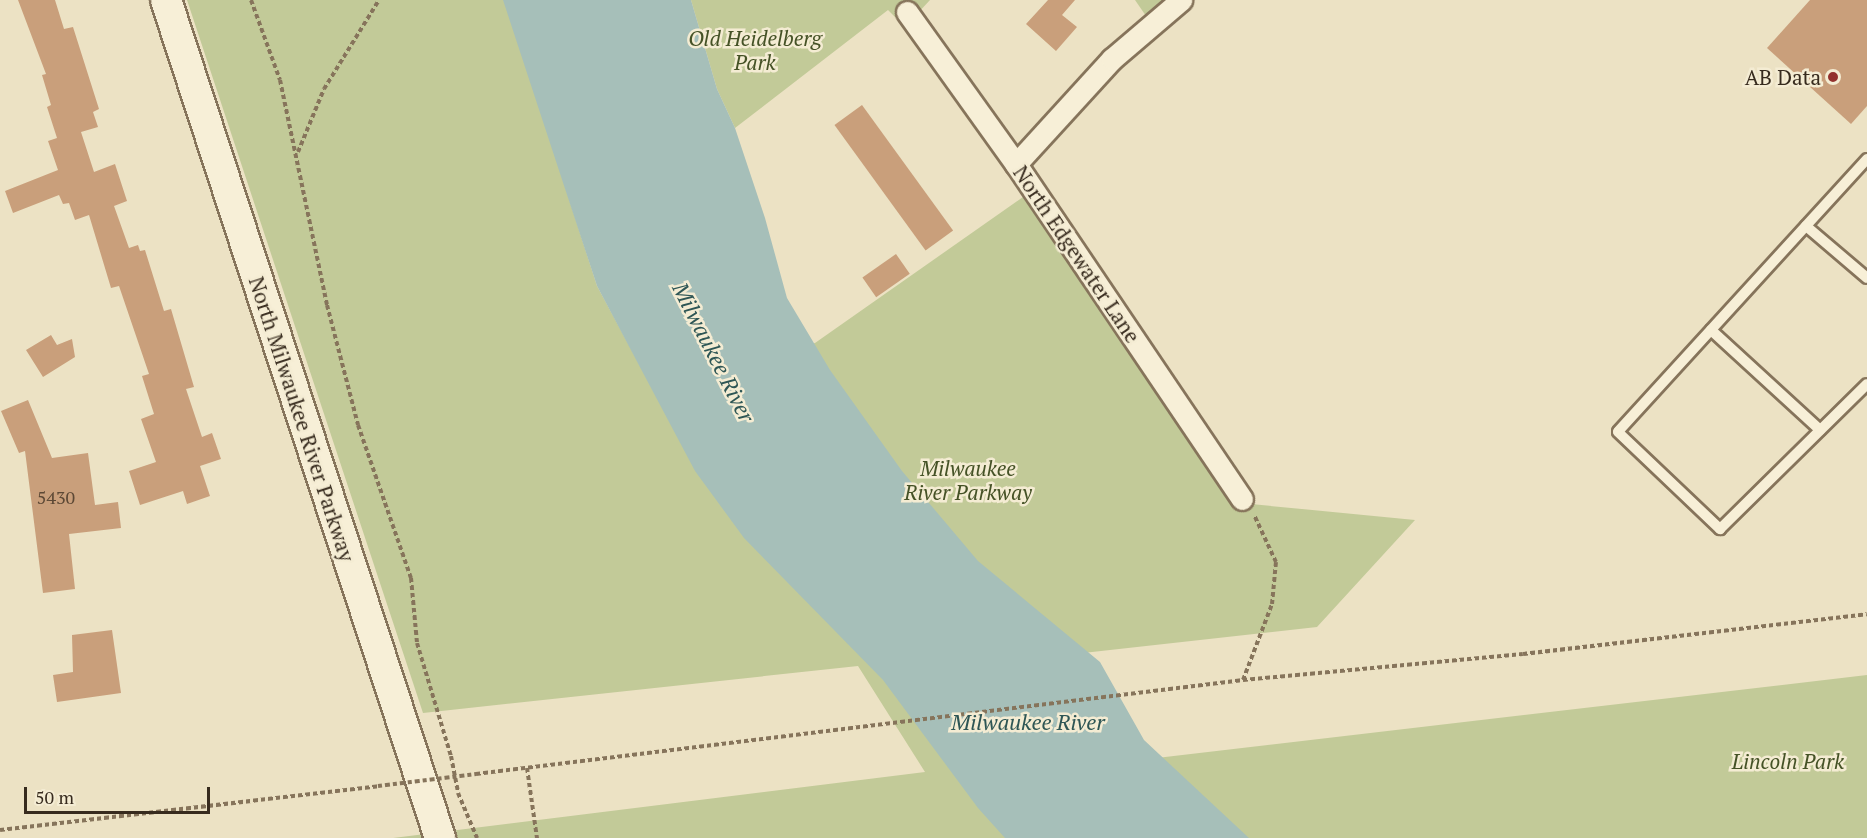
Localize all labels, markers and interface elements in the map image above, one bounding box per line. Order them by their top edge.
park label: Old Heidelberg Park [688,25,822,75]
place label: AB Data [1745,64,1821,90]
marker: AB Data [1826,70,1840,84]
street label: North Edgewater Lane [1008,161,1146,347]
street label: North Milwaukee River Parkway [244,273,360,565]
water label: Milwaukee River [667,278,761,426]
park label: Milwaukee River Parkway [904,455,1032,505]
house number: 5430 [37,486,75,508]
water label: Milwaukee River [951,709,1105,735]
park label: Lincoln Park [1732,748,1844,774]
scale bar [27,775,213,813]
text: 50 m [35,785,74,809]

